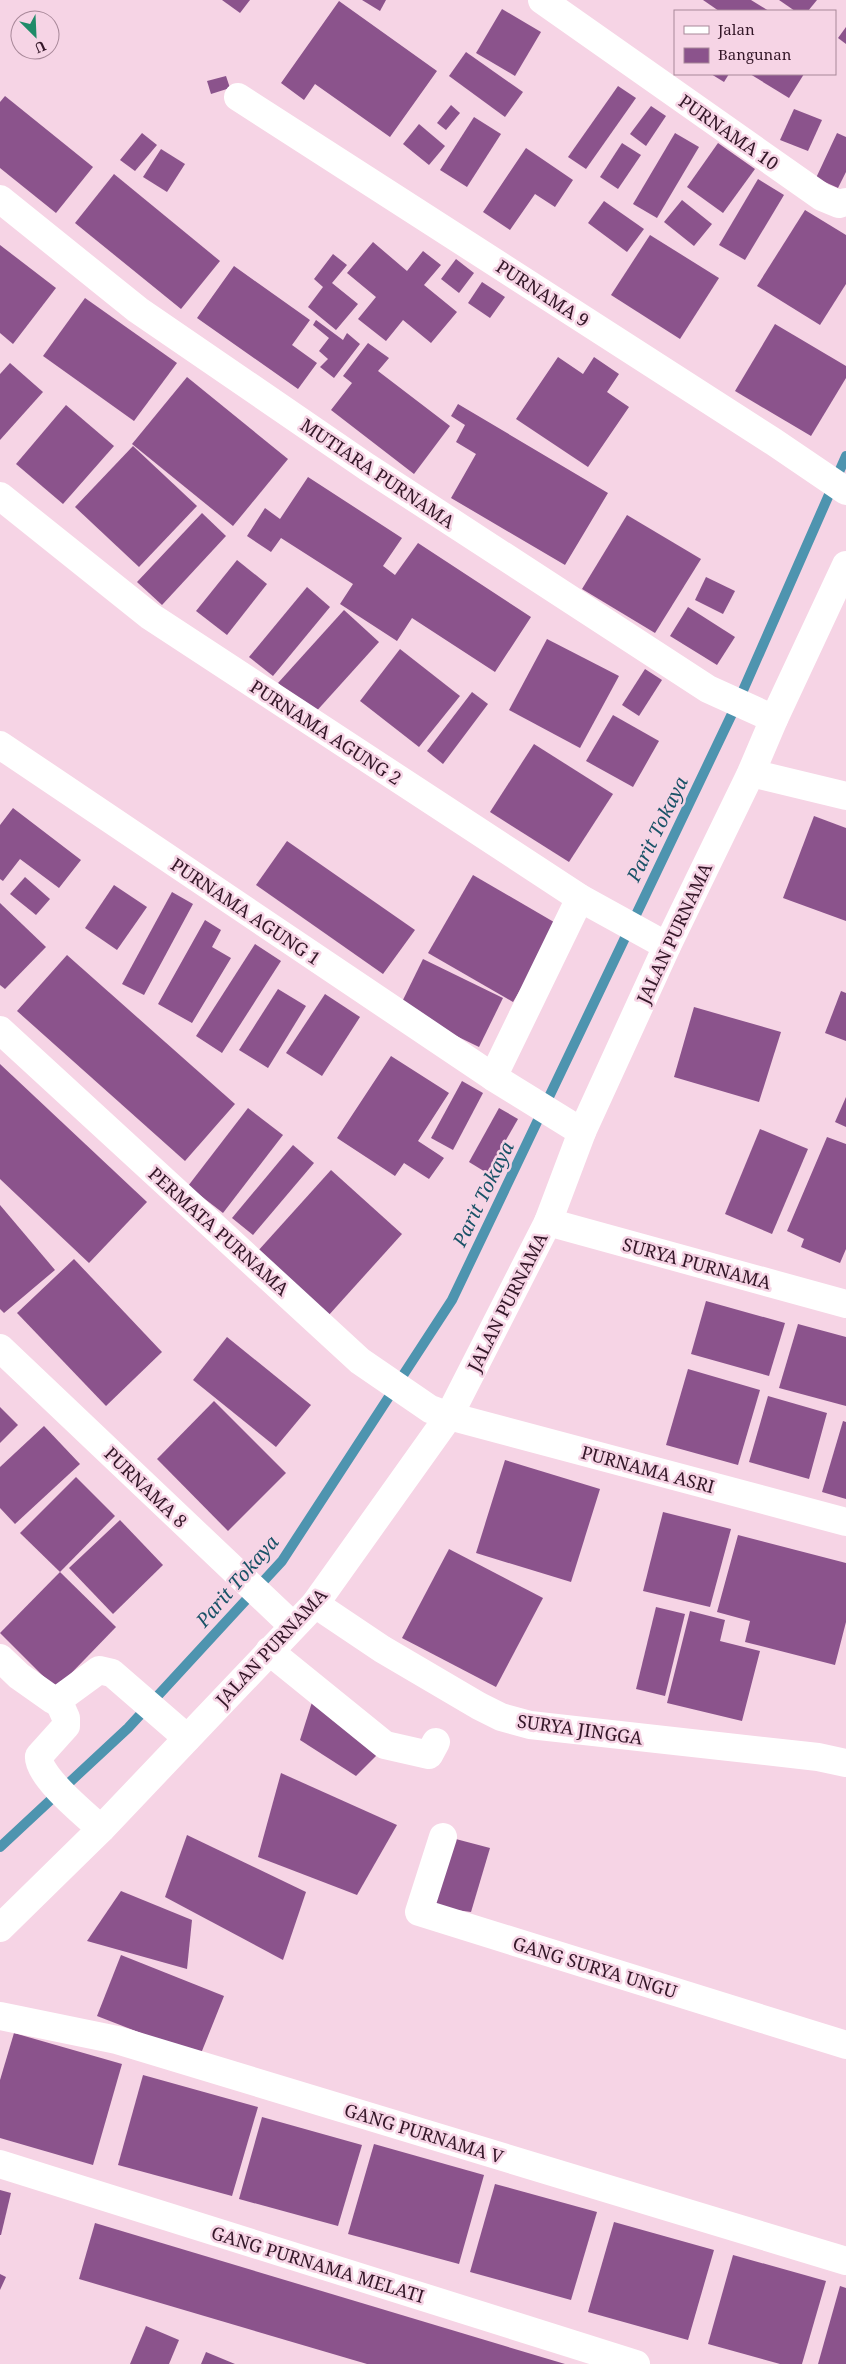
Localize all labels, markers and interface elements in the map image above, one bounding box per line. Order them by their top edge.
north arrow [10,10,60,60]
legend [674,10,836,75]
text: Jalan [717,19,755,39]
text: U [31,37,49,58]
text: Bangunan [718,44,792,64]
street label: PURNAMA 10 [674,89,784,175]
street label: PURNAMA 9 [492,254,594,332]
street label: MUTIARA PURNAMA [296,412,460,534]
street label: PURNAMA AGUNG 2 [246,674,406,790]
water label: Parit Tokaya [620,772,694,887]
street label: PURNAMA AGUNG 1 [166,852,326,970]
street label: JALAN PURNAMA [630,858,717,1008]
water label: Parit Tokaya [446,1137,520,1252]
street label: PERMATA PURNAMA [144,1161,295,1301]
street label: JALAN PURNAMA [461,1228,553,1377]
street label: SURYA PURNAMA [620,1232,774,1294]
street label: PURNAMA ASRI [579,1440,717,1498]
street label: PURNAMA 8 [99,1441,193,1533]
water label: Parit Tokaya [189,1530,284,1633]
street label: JALAN PURNAMA [209,1583,332,1712]
street label: SURYA JINGGA [516,1708,645,1750]
street label: GANG SURYA UNGU [510,1931,680,2003]
street label: GANG PURNAMA V [341,2097,507,2169]
street label: GANG PURNAMA MELATI [209,2220,427,2308]

